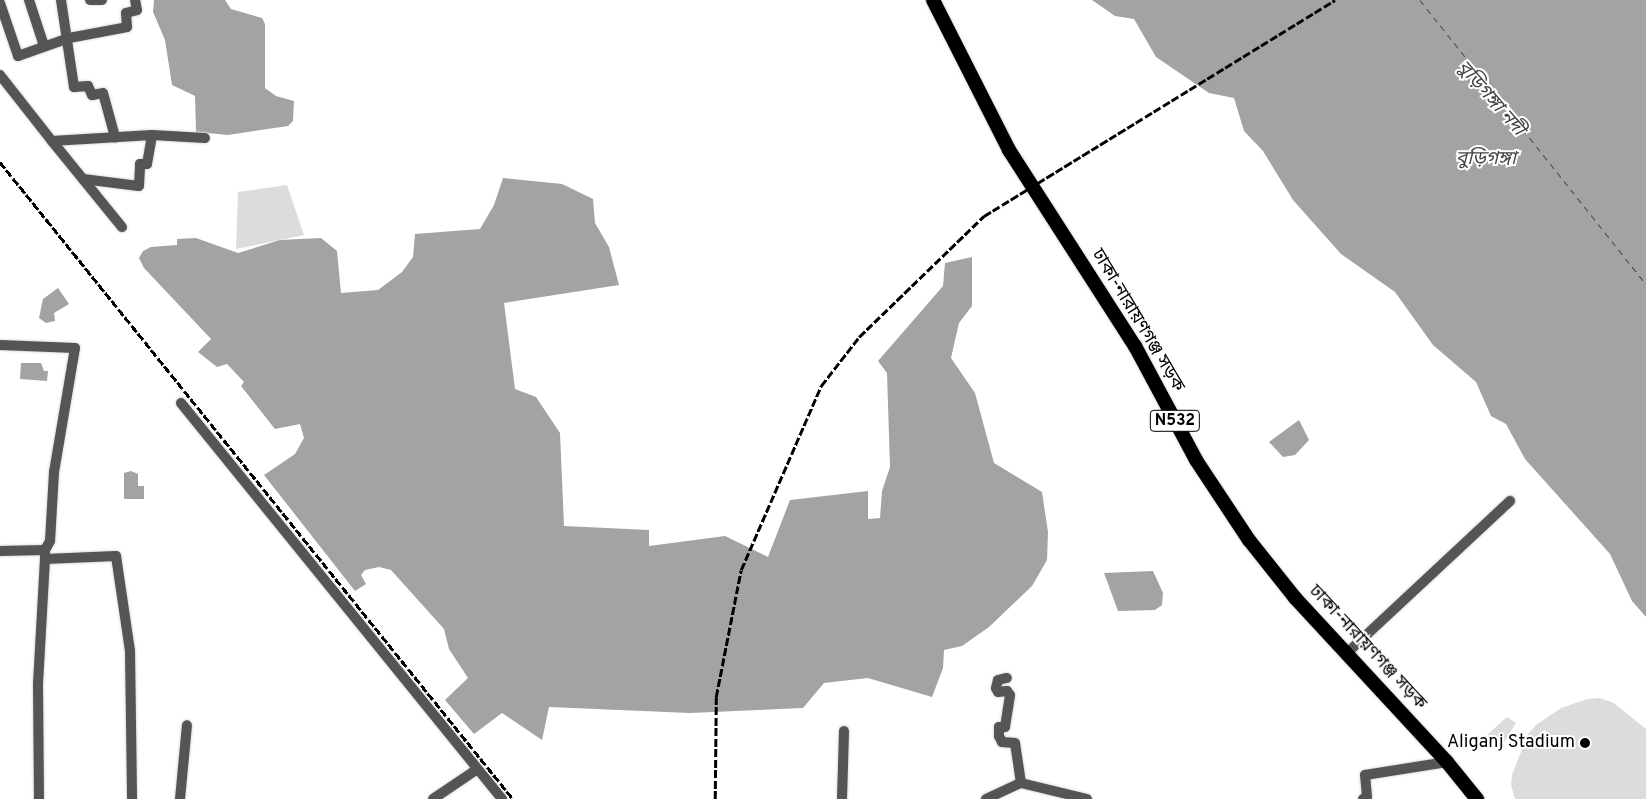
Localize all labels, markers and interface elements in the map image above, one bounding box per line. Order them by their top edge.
water label: বুড়িগঙ্গা নদী [1451,57,1529,141]
water label: বুড়িগঙ্গা [1456,149,1516,171]
street label: ঢাকা-নারায়ণগঞ্জ সড়ক [1086,246,1188,396]
road number: N532 [1149,408,1201,434]
street label: ঢাকা-নারায়ণগঞ্জ সড়ক [1304,581,1430,715]
place label: Aliganj Stadium [1447,732,1575,754]
marker: Aliganj Stadium [1579,737,1591,749]

